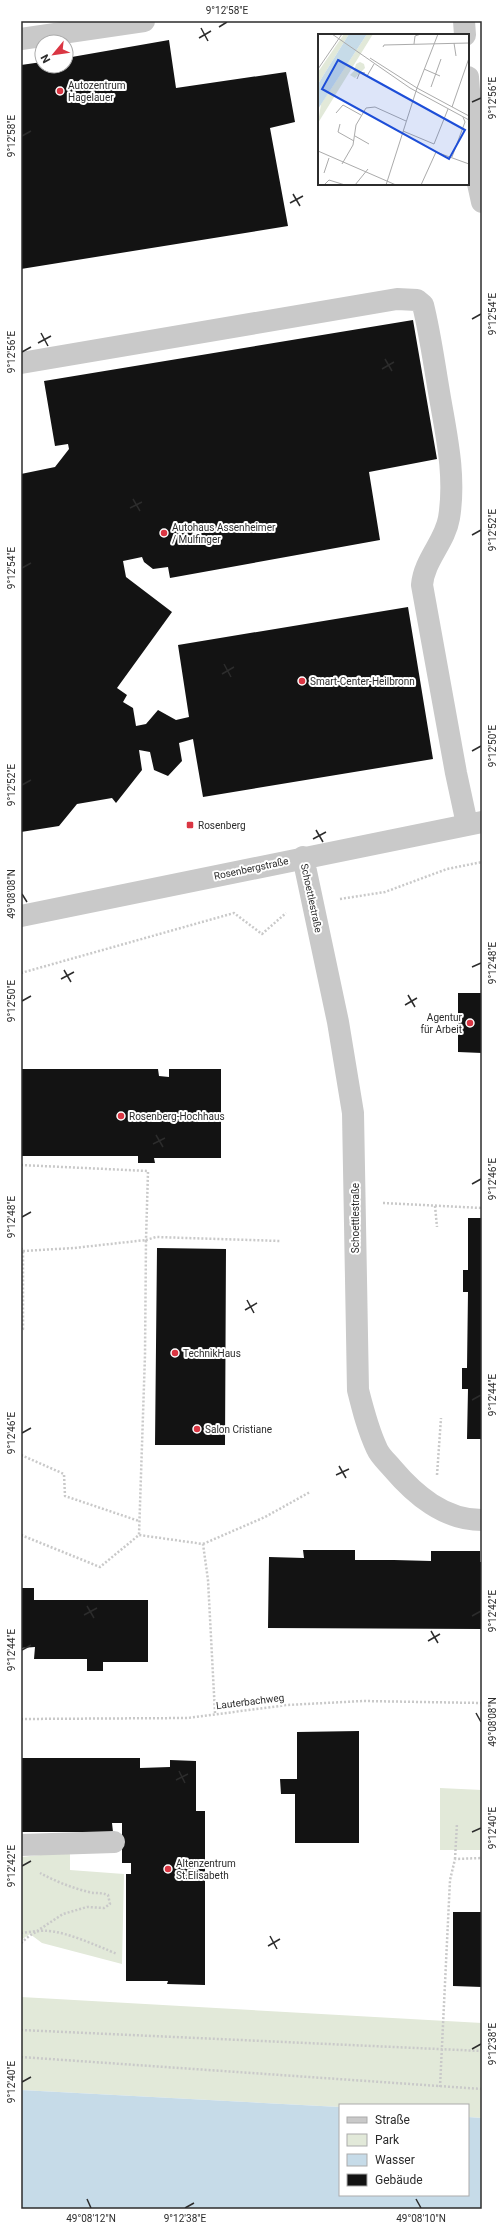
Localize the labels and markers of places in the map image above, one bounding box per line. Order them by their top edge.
place label: Autozentrum Hagelauer [68,80,126,103]
marker: Autozentrum Hagelauer [55,86,65,96]
place label: Autohaus Assenheimer / Mulfinger [172,522,276,545]
marker: Autohaus Assenheimer / Mulfinger [159,528,169,538]
marker: Smart-Center-Heilbronn [297,676,307,686]
place label: Smart-Center-Heilbronn [310,676,415,687]
marker: Rosenberg [185,820,195,830]
place label: Rosenberg [198,820,246,831]
place label: Agentur für Arbeit [421,1012,463,1035]
marker: Agentur für Arbeit [465,1018,475,1028]
marker: Rosenberg-Hochhaus [116,1111,126,1121]
place label: Rosenberg-Hochhaus [129,1111,225,1122]
marker: TechnikHaus [170,1348,180,1358]
place label: TechnikHaus [183,1348,241,1359]
marker: Salon Cristiane [192,1424,202,1434]
place label: Salon Cristiane [205,1424,272,1435]
place label: Altenzentrum St.Elisabeth [176,1858,236,1881]
marker: Altenzentrum St.Elisabeth [163,1864,173,1874]

